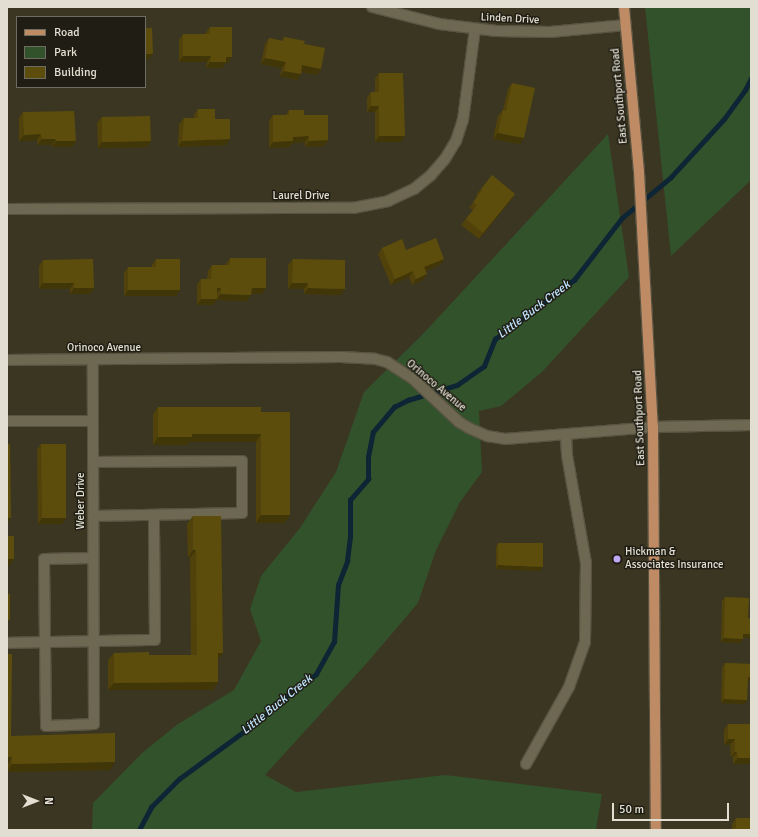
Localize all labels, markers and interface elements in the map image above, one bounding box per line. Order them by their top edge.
street label: Linden Drive [480,11,540,27]
legend [16,16,146,88]
text: Road [54,25,80,40]
text: Park [54,45,77,60]
street label: East Southport Road [609,48,631,144]
text: Building [54,65,97,80]
street label: Laurel Drive [273,189,329,203]
water label: Little Buck Creek [495,278,573,342]
street label: Orinoco Avenue [67,341,141,355]
street label: Orinoco Avenue [403,357,469,415]
street label: East Southport Road [632,370,648,466]
street label: Weber Drive [74,473,88,529]
place label: Hickman & Associates Insurance [625,546,724,572]
marker: Hickman & Associates Insurance [612,554,622,564]
water label: Little Buck Creek [239,672,315,738]
north arrow [16,781,56,821]
scale bar [614,795,731,821]
text: N [42,797,55,805]
text: 50 m [619,802,644,817]

